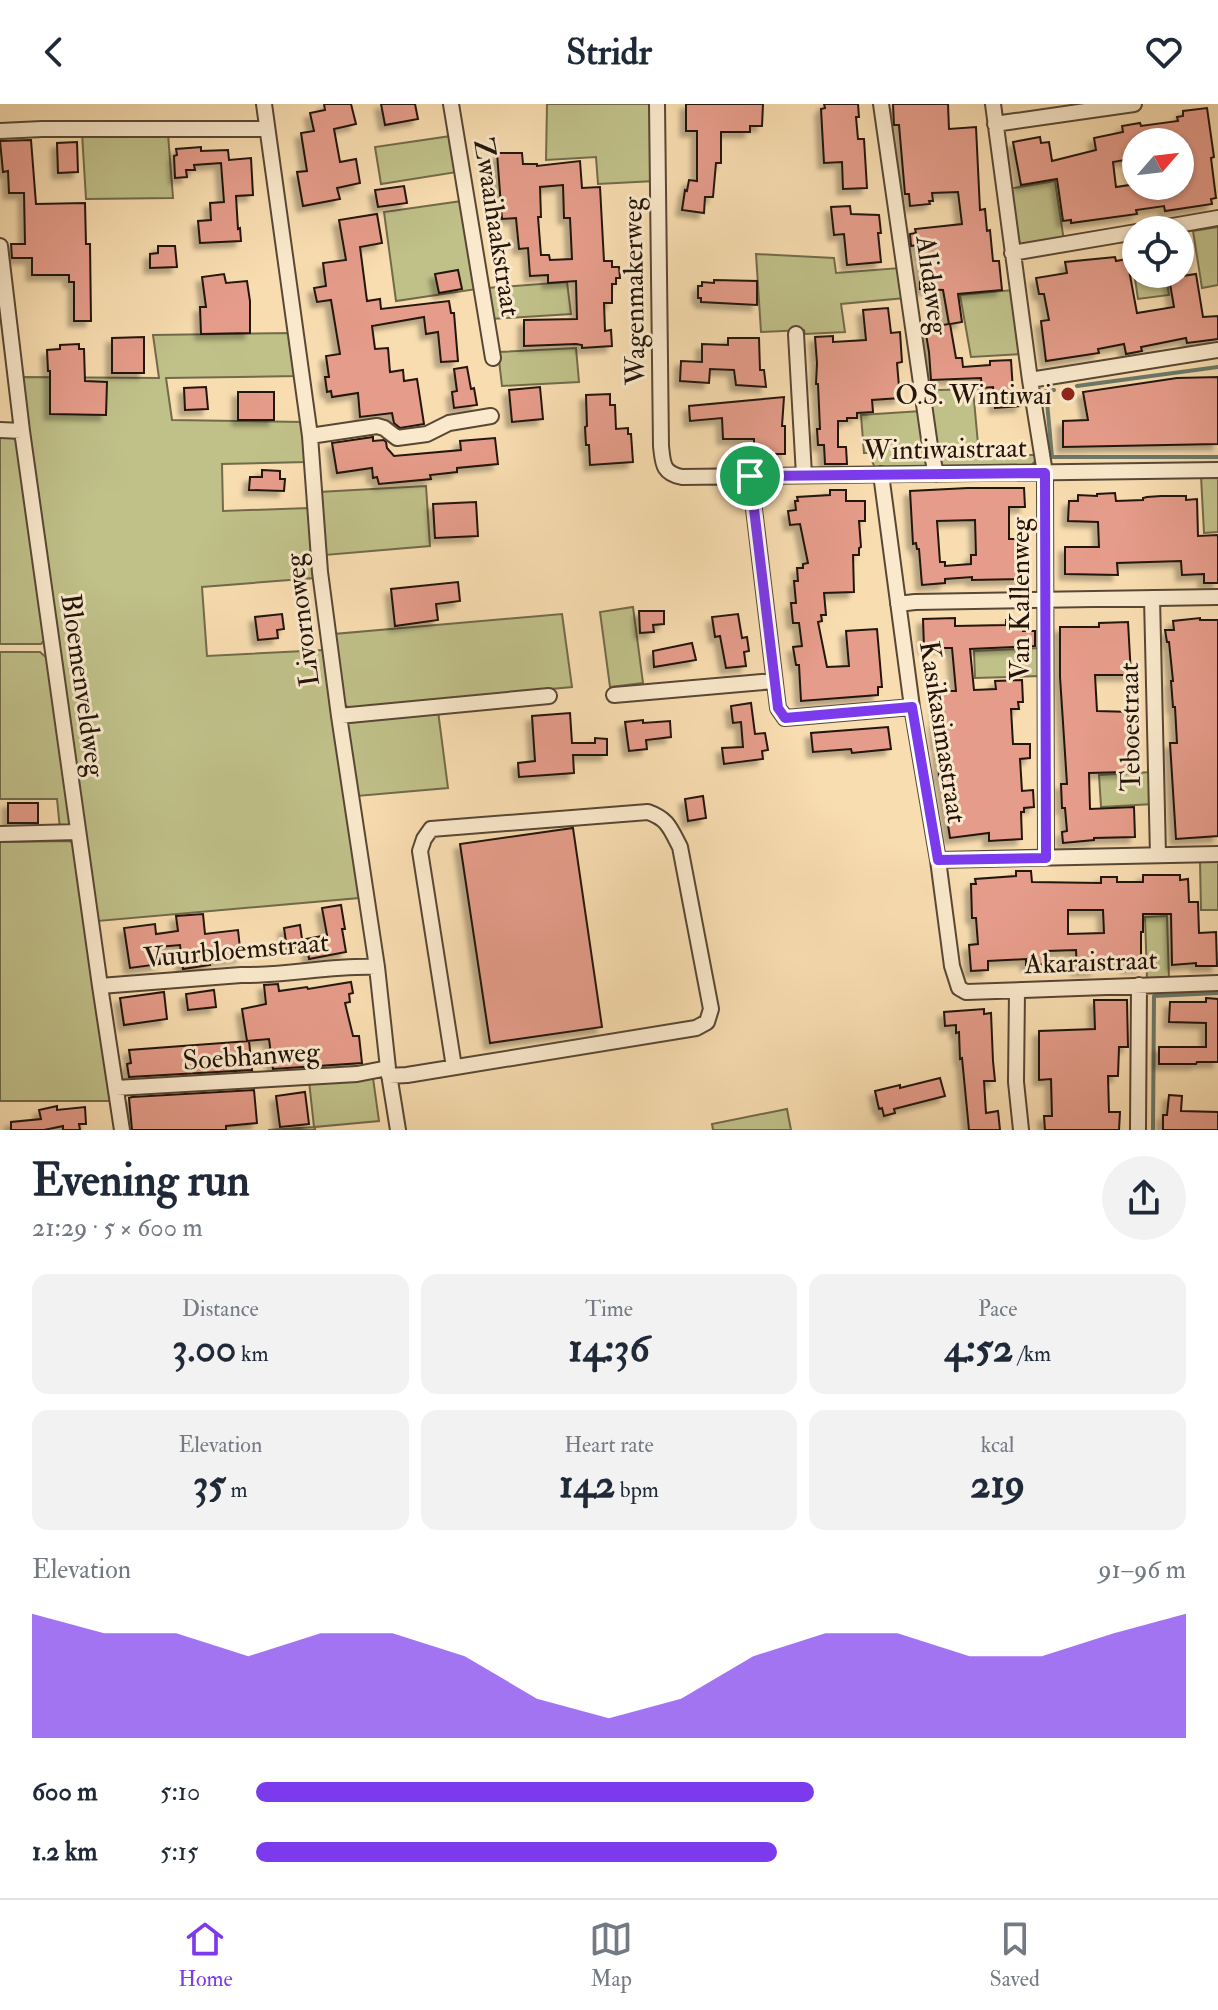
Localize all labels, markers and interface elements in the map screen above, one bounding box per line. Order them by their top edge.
icon: back [32,30,76,74]
text: Stridr [566,30,652,75]
icon: heart [1142,30,1186,74]
north arrow [1122,128,1194,200]
map controls [1122,128,1194,288]
street label: Zwaaihaakstraat [465,135,528,319]
street label: Wagenmakerweg [615,195,654,386]
button: locate [1122,216,1194,288]
street label: Alidaweg [907,232,956,338]
place label: O.S. Wintiwai [895,378,1052,413]
marker: O.S. Wintiwai [1059,385,1077,403]
street label: Wintiwaistraat [862,431,1027,468]
pin [716,442,784,510]
icon: arrive [728,454,772,498]
street label: Van Kallenweg [1003,516,1038,680]
street label: Livornoweg [277,550,328,688]
street label: Bloemenveldweg [52,591,113,780]
street label: Kasikasimastraat [911,638,974,826]
street label: Teboestraat [1112,662,1149,792]
street label: Vuurbloemstraat [142,925,330,976]
street label: Akaraistraat [1023,943,1158,982]
street label: Soebhanweg [181,1034,322,1079]
text: Evening run [32,1154,250,1209]
button: share [1102,1156,1186,1240]
text: 21:29 · 5 × 600 m [32,1212,203,1244]
text: Distance [182,1295,259,1323]
text: Time [585,1295,633,1323]
text: Pace [978,1295,1017,1323]
text: 3.00 [172,1323,236,1374]
text: 14:36 [568,1323,650,1374]
text: 4:52 [944,1323,1013,1374]
text: km [236,1340,268,1368]
text: /km [1013,1340,1051,1368]
text: Elevation [178,1431,262,1459]
text: Heart rate [564,1431,654,1459]
text: kcal [981,1431,1015,1459]
text: 35 [193,1459,226,1510]
text: 142 [559,1459,615,1510]
text: 219 [970,1459,1025,1510]
text: m [226,1476,248,1504]
text: bpm [615,1476,659,1504]
text: Elevation [32,1554,131,1586]
text: 91–96 m [1098,1554,1186,1586]
text: 600 m [32,1776,97,1808]
text: 5:10 [160,1776,200,1808]
text: 1.2 km [32,1836,98,1868]
text: 5:15 [160,1836,199,1868]
tab: Home [178,1917,233,1993]
tab: Map [589,1917,633,1993]
tab: Saved [990,1917,1040,1993]

